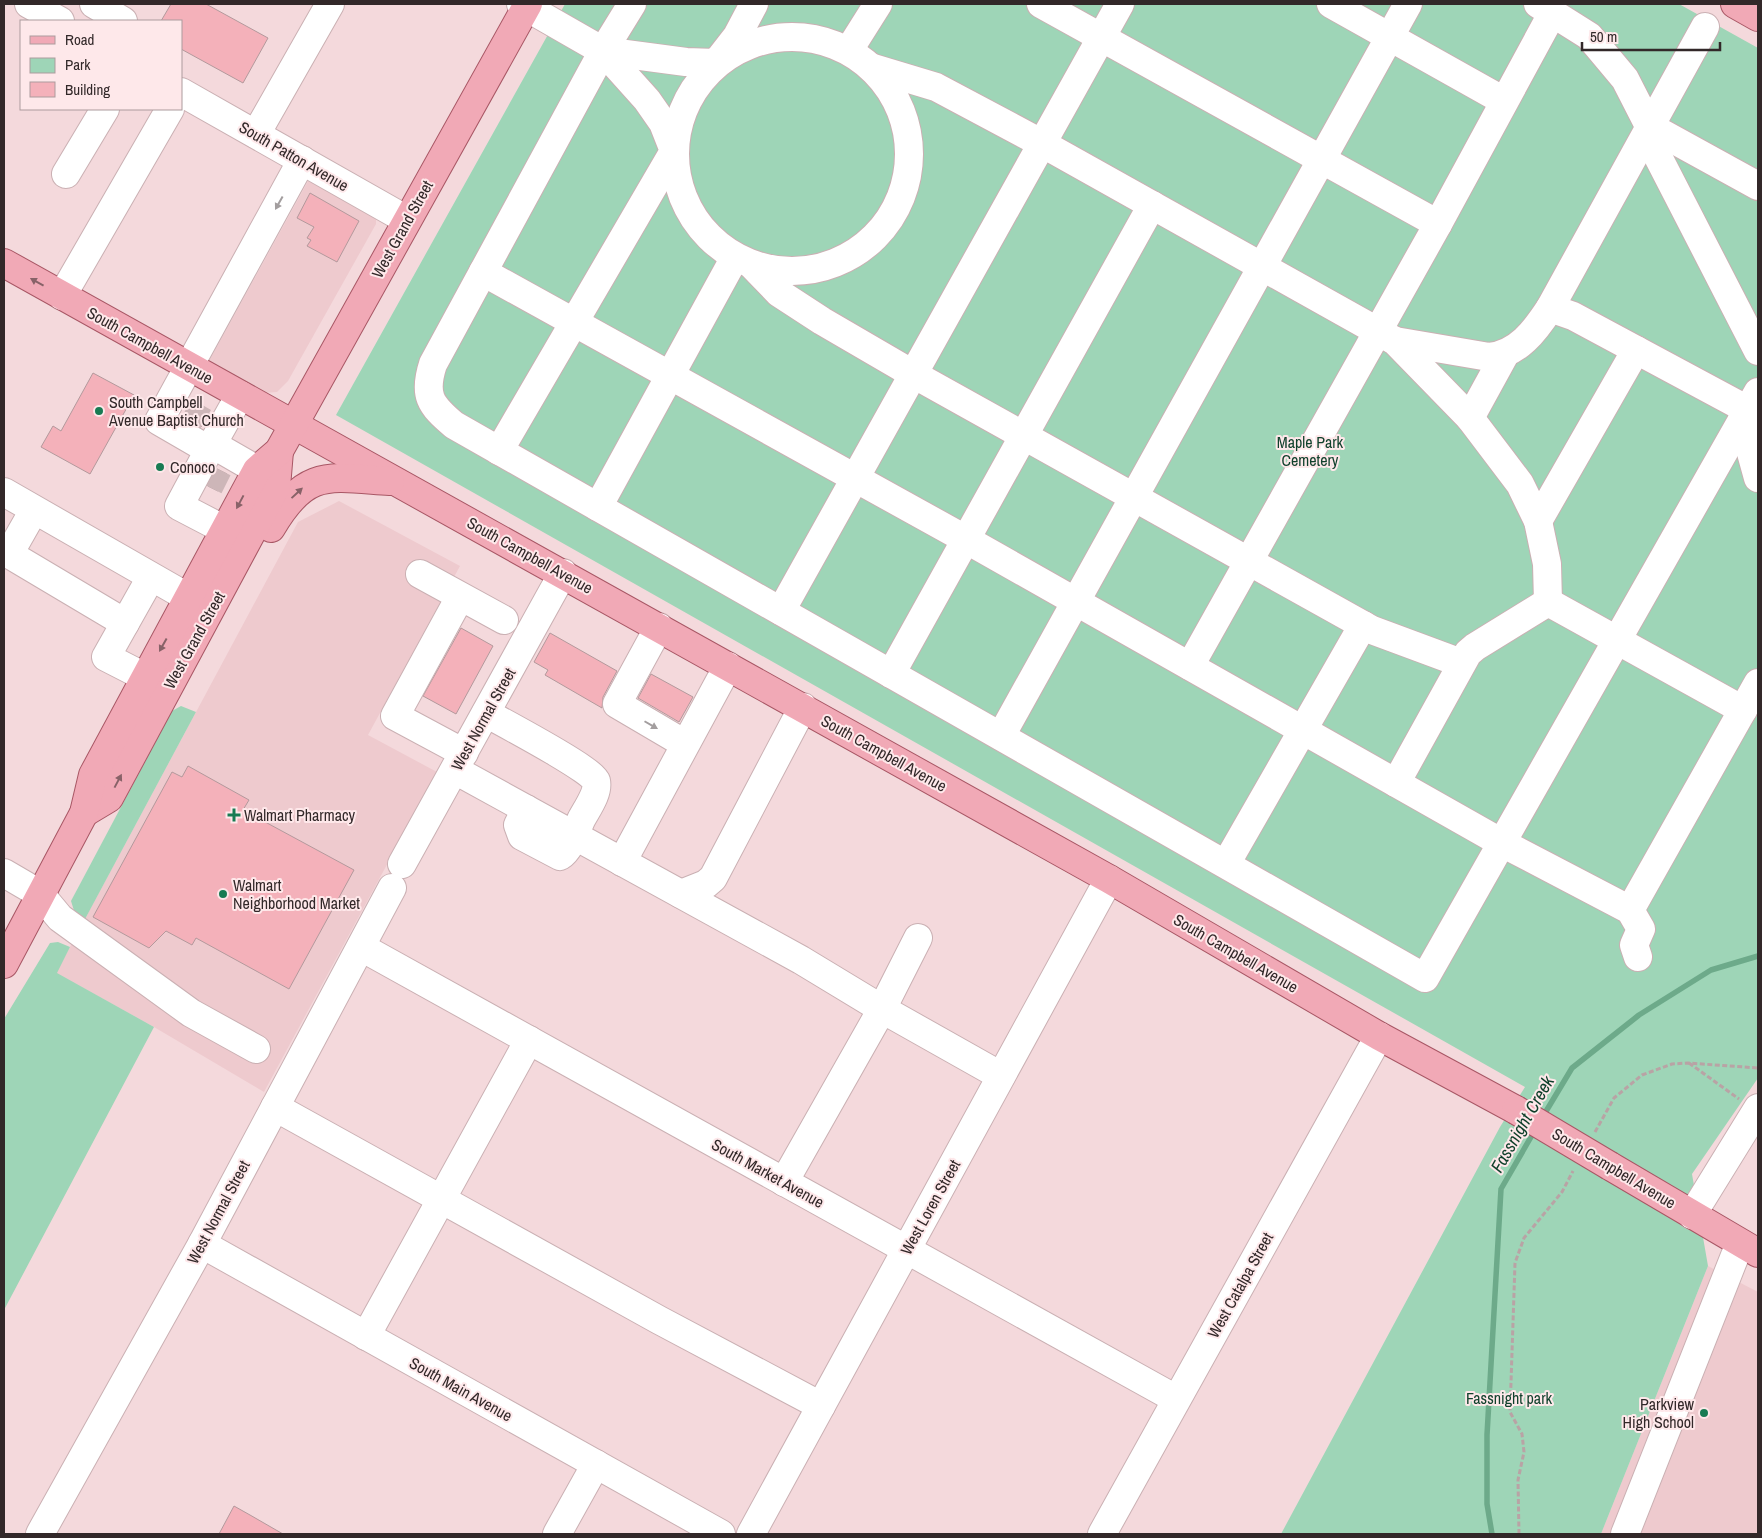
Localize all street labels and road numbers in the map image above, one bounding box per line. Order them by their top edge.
street label: South Patton Avenue [235,116,353,196]
street label: West Grand Street [366,176,438,282]
street label: South Campbell Avenue [83,301,217,389]
street label: South Campbell Avenue [463,511,597,599]
street label: West Grand Street [158,587,230,693]
street label: West Normal Street [446,663,520,774]
street label: South Campbell Avenue [817,709,951,797]
street label: South Campbell Avenue [1170,908,1302,998]
street label: South Campbell Avenue [1548,1122,1680,1214]
street label: South Market Avenue [708,1133,828,1213]
street label: West Loren Street [895,1155,965,1258]
street label: West Normal Street [181,1156,255,1268]
street label: West Catalpa Street [1202,1228,1278,1342]
street label: South Main Avenue [406,1352,516,1426]

